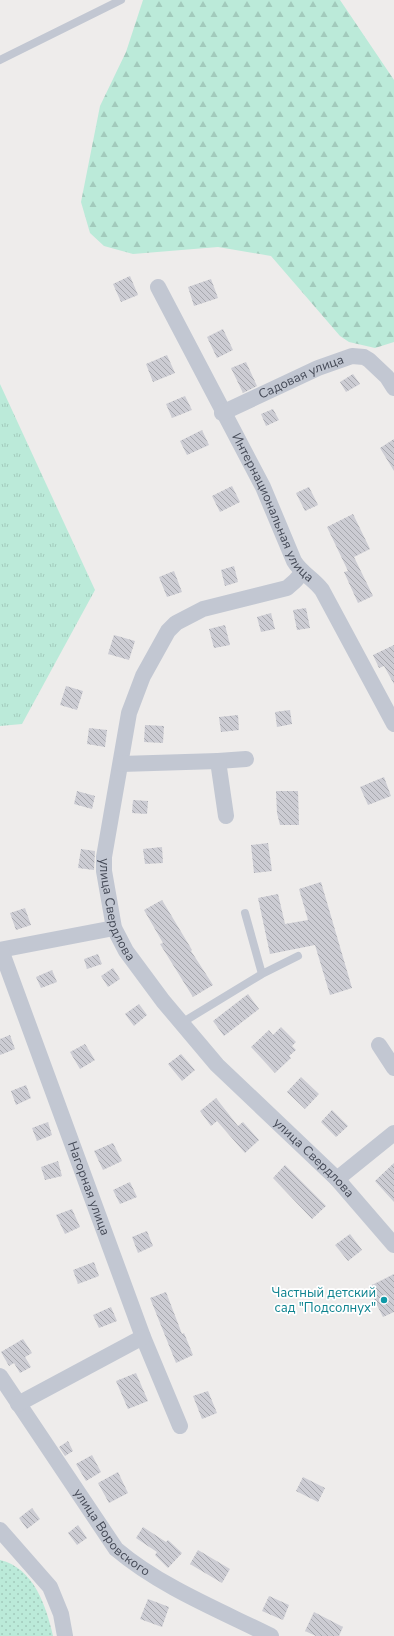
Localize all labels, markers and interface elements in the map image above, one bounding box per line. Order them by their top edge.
street label: Садовая улица [256,351,346,404]
street label: Интернациональная улица [227,430,318,586]
street label: улица Свердлова [95,858,139,965]
street label: улица Свердлова [269,1114,358,1202]
street label: Нагорная улица [63,1139,114,1238]
place label: Частный детский сад "Подсолнух" [272,1284,376,1317]
marker: Частный детский сад "Подсолнух" [379,1295,389,1305]
street label: улица Воровского [69,1485,153,1580]

